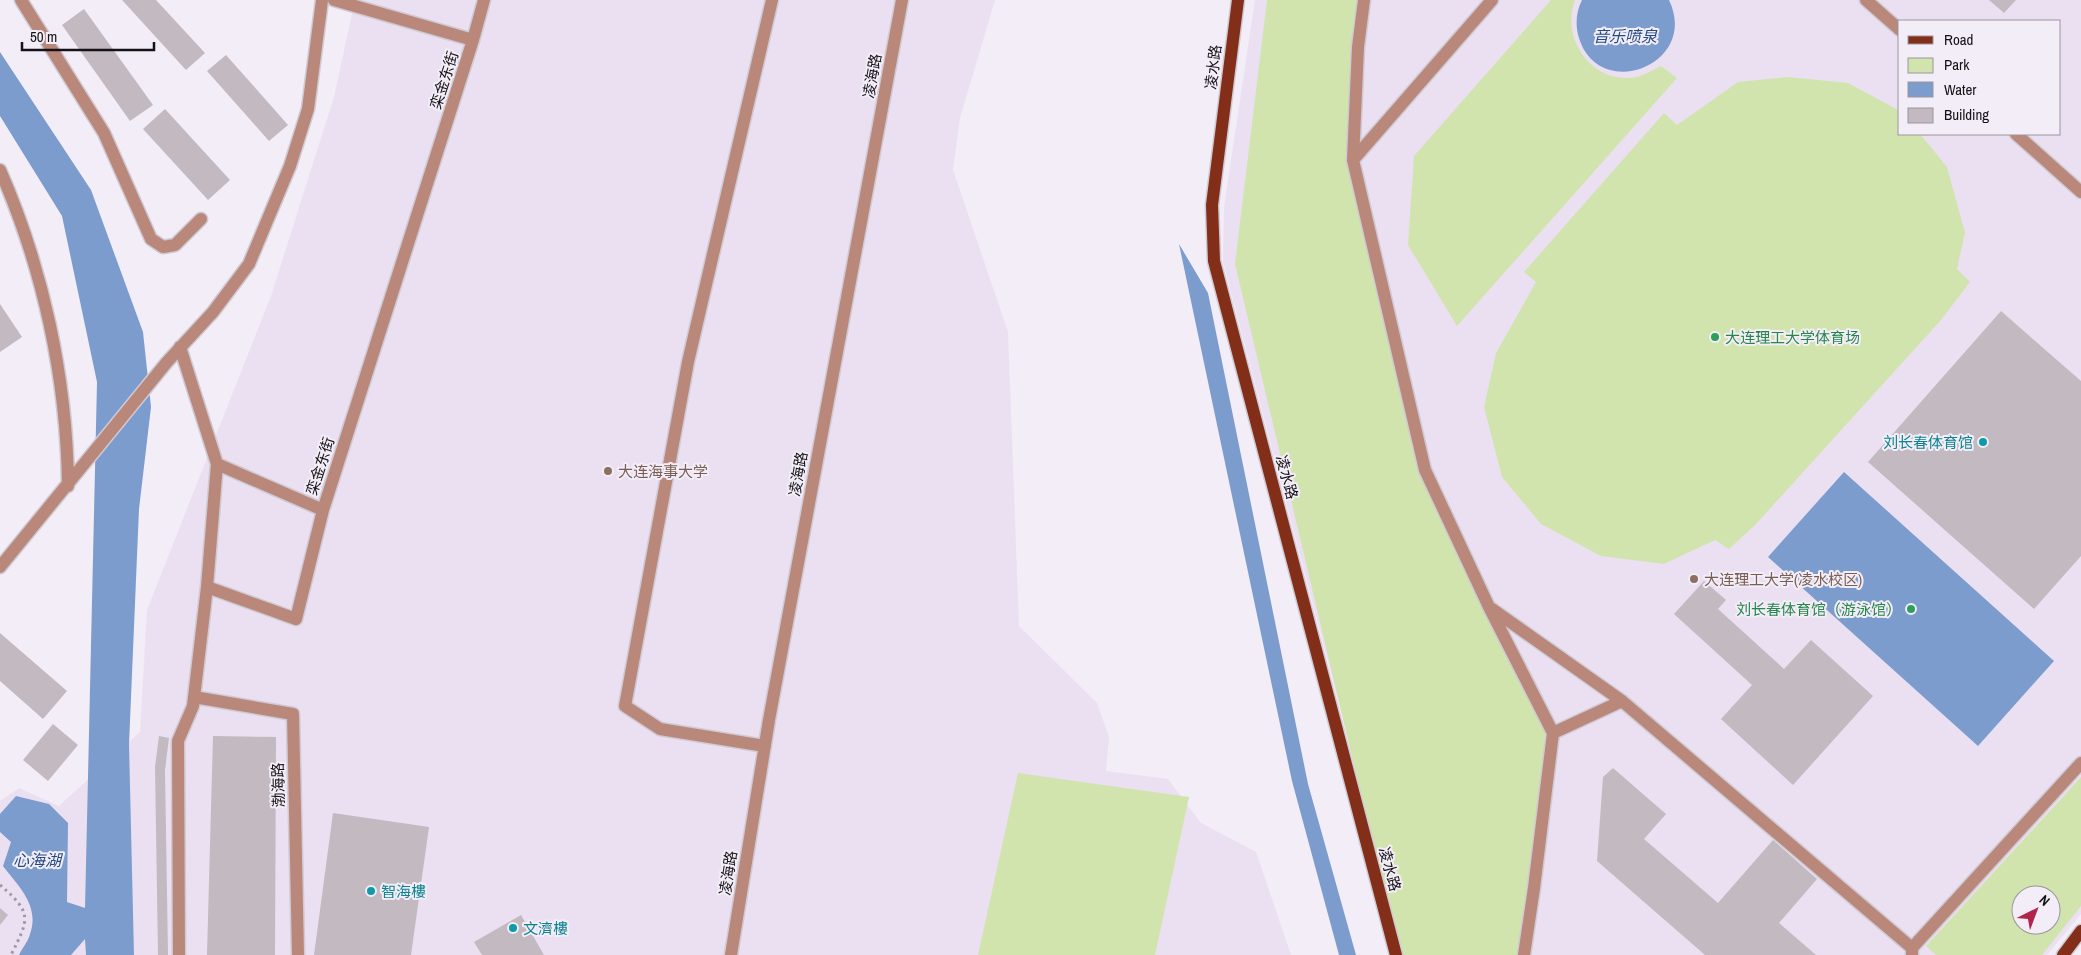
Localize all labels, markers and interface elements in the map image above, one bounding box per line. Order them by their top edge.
scale bar [22,20,155,52]
legend [1898,20,2061,135]
water label: 音乐喷泉 [1593,25,1658,47]
text: 50 m [30,26,57,47]
text: Road [1944,29,1973,50]
street label: 凌水路 [1200,43,1226,91]
street label: 栾金东街 [425,48,463,112]
street label: 凌海路 [858,52,886,100]
text: Park [1944,54,1970,75]
text: Water [1944,79,1976,100]
text: Building [1944,104,1989,125]
place label: 大连理工大学体育场 [1725,327,1860,348]
marker: 大连理工大学体育场 [1709,331,1721,343]
place label: 刘长春体育馆 [1883,432,1973,453]
street label: 栾金东街 [301,434,339,498]
marker: 刘长春体育馆 [1977,436,1989,448]
street label: 凌海路 [784,450,812,498]
street label: 凌水路 [1271,453,1303,501]
place label: 大连海事大学 [618,461,708,482]
marker: 大连海事大学 [602,465,614,477]
place label: 大连理工大学(凌水校区) [1704,569,1862,590]
marker: 大连理工大学(凌水校区) [1688,573,1700,585]
place label: 刘长春体育馆（游泳馆） [1736,599,1901,620]
marker: 刘长春体育馆（游泳馆） [1905,603,1917,615]
street label: 渤海路 [267,762,289,808]
street label: 凌水路 [1374,845,1406,893]
water label: 心海湖 [13,849,64,871]
street label: 凌海路 [714,849,742,897]
place label: 智海樓 [381,881,426,902]
marker: 智海樓 [365,885,377,897]
north arrow [2011,885,2061,935]
text: N [2036,891,2054,910]
place label: 文濟樓 [523,918,568,939]
marker: 文濟樓 [507,922,519,934]

